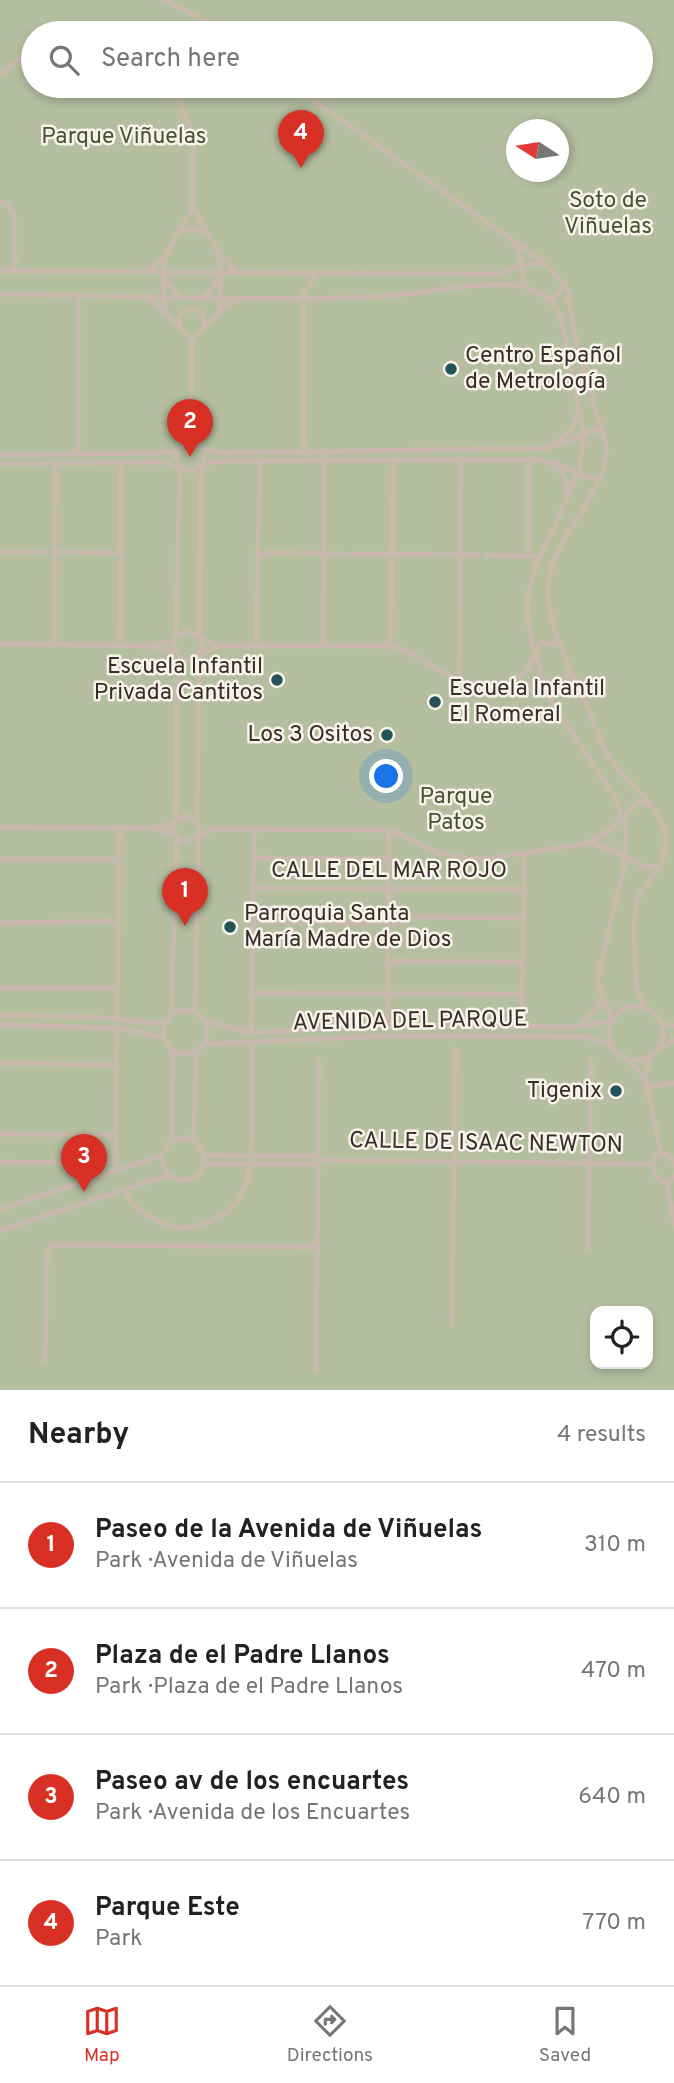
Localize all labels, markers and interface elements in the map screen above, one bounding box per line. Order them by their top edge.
search box [21,21,653,98]
icon: search [45,41,83,79]
text: Search here [101,43,240,76]
pin: 4 [278,110,324,168]
north arrow [506,119,569,182]
park label: Parque Viñuelas [41,123,207,152]
park label: Soto de Viñuelas [564,187,652,242]
place label: Centro Español de Metrología [465,342,621,397]
marker: Centro Español de Metrología [443,361,459,377]
pin: 2 [167,399,213,457]
place label: Escuela Infantil Privada Cantitos [94,653,263,708]
marker: Escuela Infantil Privada Cantitos [269,672,285,688]
place label: Escuela Infantil El Romeral [449,675,605,730]
marker: Escuela Infantil El Romeral [427,694,443,710]
place label: Los 3 Ositos [247,721,373,750]
marker: Los 3 Ositos [379,727,395,743]
your location [369,759,403,793]
park label: Parque Patos [420,783,492,838]
street label: CALLE DEL MAR ROJO [271,857,507,886]
pin: 1 [162,868,208,926]
place label: Parroquia Santa María Madre de Dios [244,900,451,955]
marker: Parroquia Santa María Madre de Dios [222,919,238,935]
street label: AVENIDA DEL PARQUE [292,1005,528,1039]
place label: Tigenix [527,1077,602,1106]
marker: Tigenix [608,1083,624,1099]
street label: CALLE DE ISAAC NEWTON [349,1127,623,1161]
pin: 3 [61,1134,107,1192]
map controls [590,1306,653,1369]
button: locate [590,1306,653,1369]
text: Nearby [28,1417,129,1454]
text: 4 results [557,1421,646,1450]
text: Paseo de la Avenida de Viñuelas [95,1514,482,1547]
text: 1 [46,1531,56,1560]
text: 310 m [584,1531,646,1560]
text: Park · Avenida de Viñuelas [95,1547,358,1576]
text: Plaza de el Padre Llanos [95,1640,390,1673]
text: 2 [44,1657,58,1686]
text: 470 m [581,1657,646,1686]
text: Park · Plaza de el Padre Llanos [95,1673,403,1702]
text: Paseo av de los encuartes [95,1766,409,1799]
text: 3 [44,1783,58,1812]
text: 640 m [578,1783,646,1812]
text: Park · Avenida de los Encuartes [95,1799,410,1828]
text: Parque Este [95,1892,240,1925]
text: 4 [44,1909,58,1938]
text: 770 m [582,1909,646,1938]
text: Park [95,1925,142,1954]
tab: Map [83,2002,121,2068]
tab: Directions [287,2002,373,2068]
tab: Saved [539,2002,591,2068]

